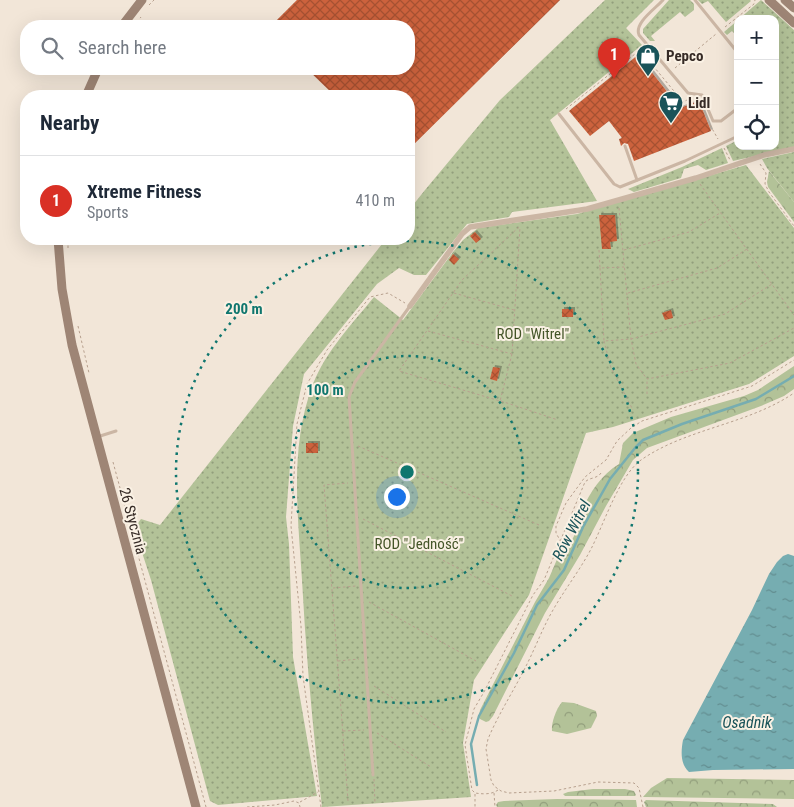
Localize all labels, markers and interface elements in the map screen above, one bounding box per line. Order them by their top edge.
map controls [734,15,779,150]
button: + [734,15,779,60]
search box [20,20,415,75]
icon: search [38,34,66,62]
text: Search here [78,36,166,59]
pin: 1 [598,38,630,79]
shop icon: Pepco [635,43,661,77]
place label: Pepco [666,47,703,65]
button: − [734,60,779,105]
supermarket icon: Lidl [658,90,684,124]
place label: Lidl [688,94,710,112]
button: locate [734,105,779,150]
text: Nearby [40,111,99,135]
text: Xtreme Fitness [87,180,202,203]
text: 1 [52,191,60,210]
text: 410 m [356,191,395,210]
text: Sports [87,203,129,222]
text: 200 m [225,300,263,318]
park label: ROD "Witrel" [497,325,570,343]
text: 100 m [306,381,344,399]
centre of rings [398,463,416,481]
your location [384,484,410,510]
street label: 26 Stycznia [116,486,150,556]
water label: Rów Witrel [548,497,595,564]
park label: ROD "Jedność" [375,535,464,553]
water label: Osadnik [722,713,773,732]

